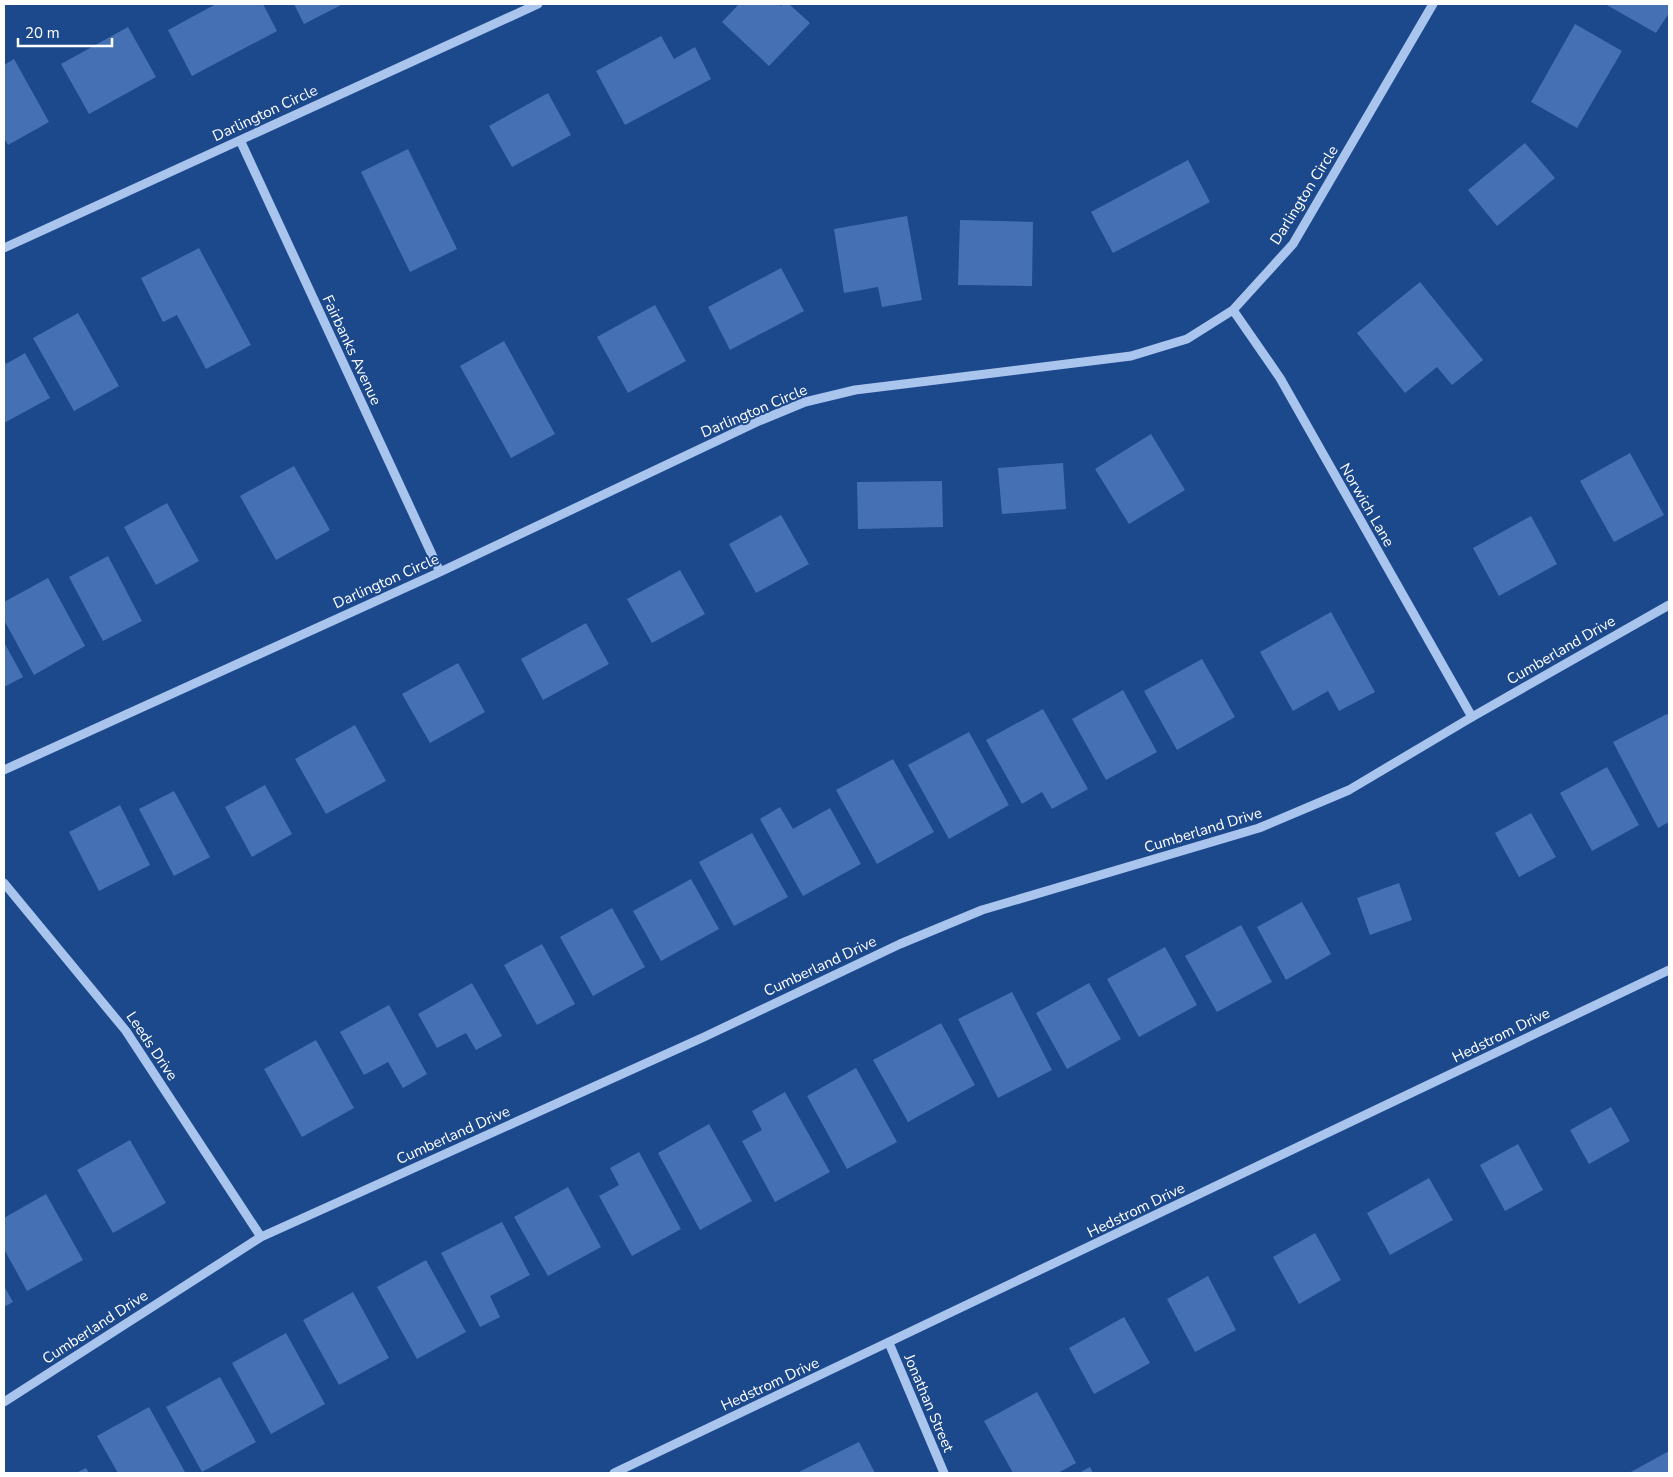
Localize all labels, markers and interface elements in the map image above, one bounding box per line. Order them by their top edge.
scale bar [18,15,111,47]
text: 20 m [25,23,60,43]
street label: Darlington Circle [209,80,321,146]
street label: Darlington Circle [1265,141,1343,249]
street label: Fairbanks Avenue [318,292,386,408]
street label: Darlington Circle [698,380,810,442]
street label: Norwich Lane [1335,460,1399,550]
street label: Darlington Circle [330,549,442,613]
street label: Cumberland Drive [1503,611,1619,689]
street label: Cumberland Drive [1142,803,1264,857]
street label: Cumberland Drive [760,931,880,1001]
street label: Hedstrom Drive [1449,1003,1553,1067]
street label: Leeds Drive [122,1007,183,1085]
street label: Cumberland Drive [393,1101,513,1169]
street label: Hedstrom Drive [1084,1178,1188,1242]
street label: Cumberland Drive [38,1285,152,1369]
street label: Jonathan Street [899,1350,959,1456]
street label: Hedstrom Drive [718,1352,822,1416]

